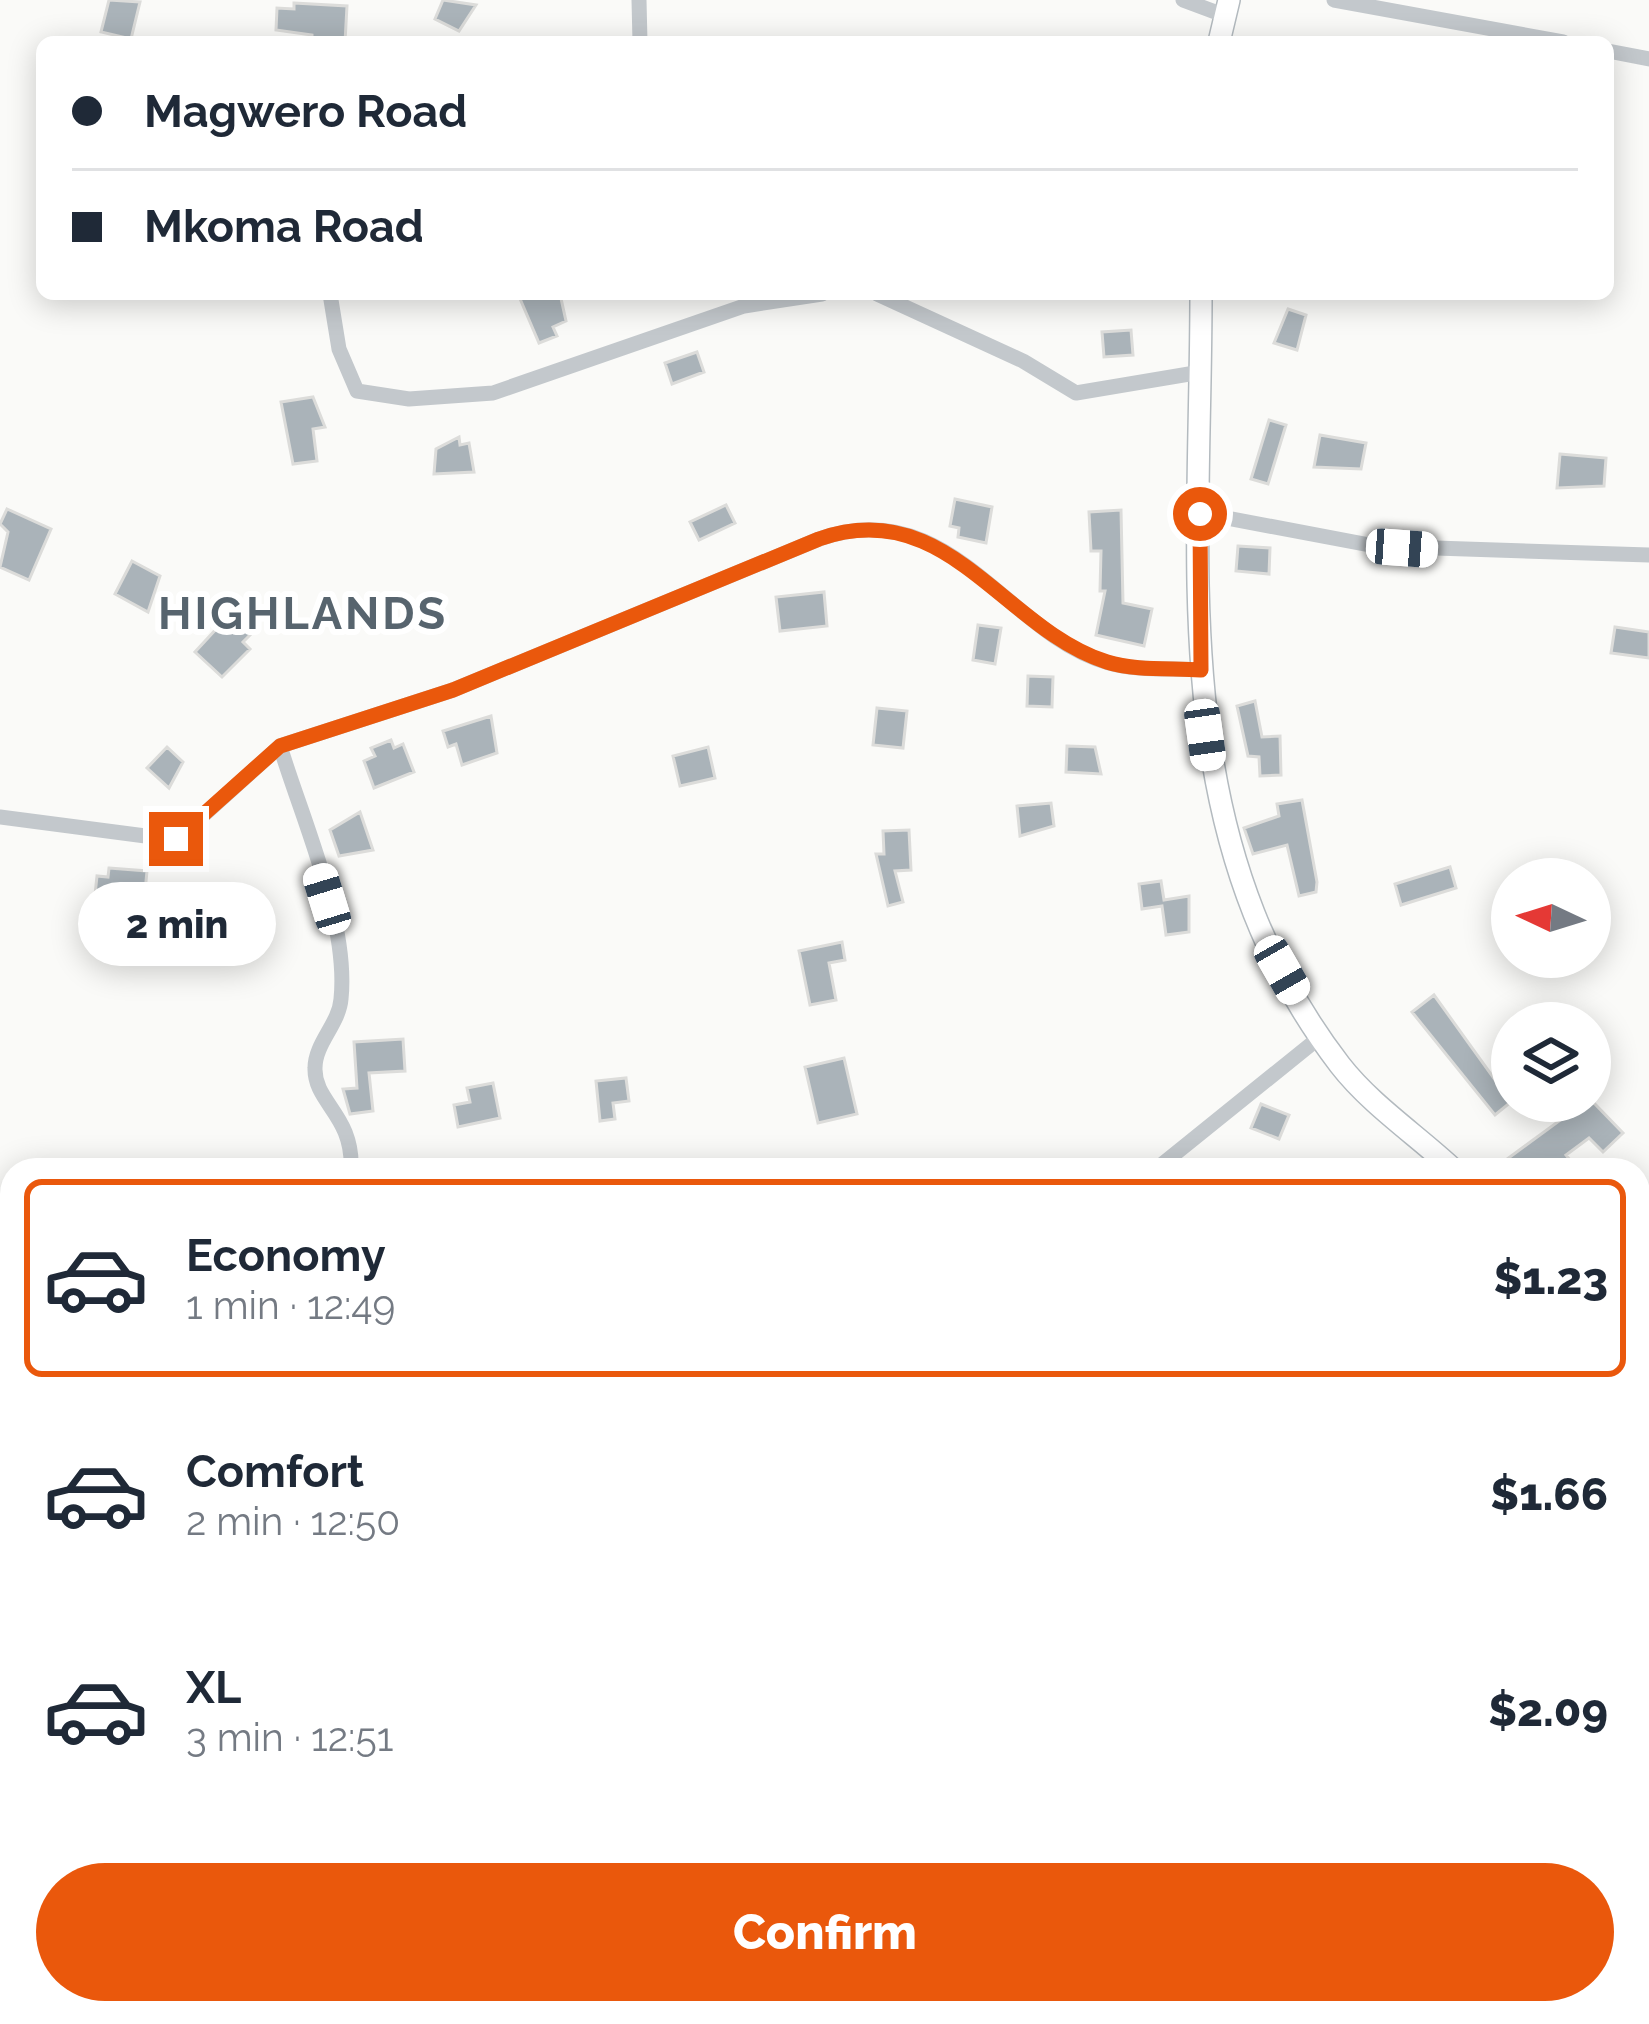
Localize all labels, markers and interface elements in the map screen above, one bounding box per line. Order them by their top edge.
text: Magwero Road [144,85,467,138]
text: Mkoma Road [144,200,424,253]
route start [1173,487,1227,541]
car [1365,528,1439,568]
district label: HIGHLANDS [158,587,448,640]
car [1182,697,1228,773]
route end [149,812,203,866]
north arrow [1491,858,1611,978]
map controls [1491,858,1611,1122]
car [299,859,355,939]
callout: 2 min [77,881,275,965]
text: 2 min [126,901,228,947]
car [1248,930,1316,1010]
button: layers [1491,1002,1611,1122]
icon: car [42,1224,150,1332]
text: Economy [186,1229,386,1282]
text: $1.23 [1493,1252,1608,1305]
text: 1 min · 12:49 [186,1282,395,1328]
icon: car [42,1440,150,1548]
text: Comfort [186,1445,364,1498]
text: $1.66 [1490,1468,1608,1521]
text: 2 min · 12:50 [186,1498,400,1544]
icon: car [42,1656,150,1764]
text: XL [186,1661,241,1714]
text: $2.09 [1488,1684,1608,1737]
text: 3 min · 12:51 [186,1714,393,1760]
button: Confirm [36,1863,1614,2001]

